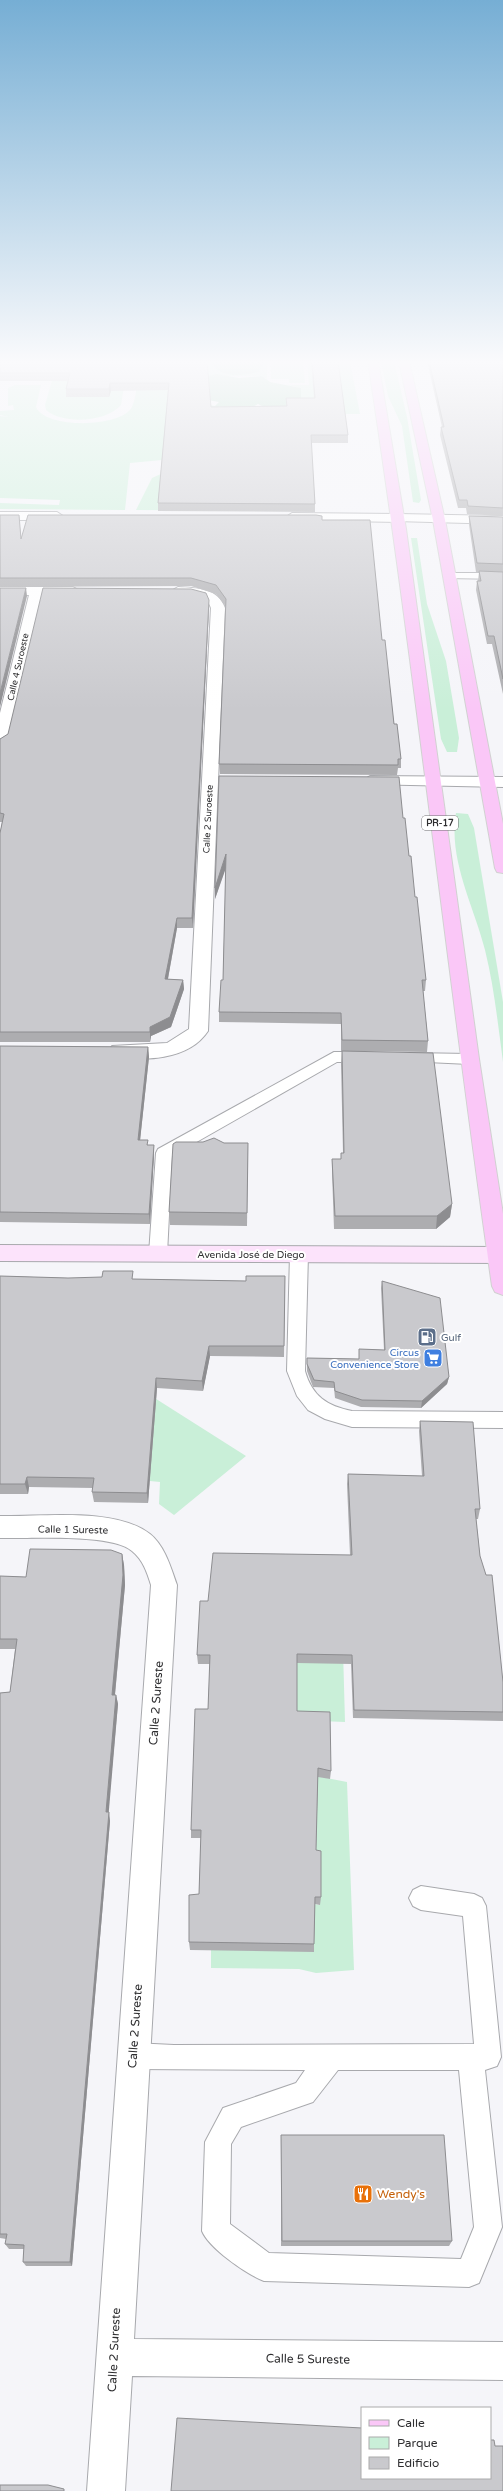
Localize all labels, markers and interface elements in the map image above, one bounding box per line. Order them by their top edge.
street label: Calle 4 Suroeste [5,632,32,702]
street label: Calle 2 Suroeste [201,784,216,854]
road number: PR-17 [422,816,458,830]
street label: Avenida José de Diego [197,1249,305,1261]
fuel station icon: Gulf [416,1326,438,1348]
place label: Gulf [441,1332,461,1344]
place label: Circus Convenience Store [330,1347,419,1371]
supermarket icon: Circus Convenience Store [422,1347,444,1369]
street label: Calle 1 Sureste [38,1523,109,1537]
street label: Calle 2 Sureste [146,1660,166,1746]
street label: Calle 2 Sureste [125,1983,145,2069]
restaurant icon: Wendy's [352,2183,374,2205]
place label: Wendy's [377,2187,425,2201]
street label: Calle 2 Sureste [105,2307,123,2393]
street label: Calle 5 Sureste [266,2351,351,2367]
legend [361,2407,491,2479]
text: Calle [397,2416,425,2430]
text: Parque [397,2436,438,2450]
text: Edificio [397,2456,439,2470]

